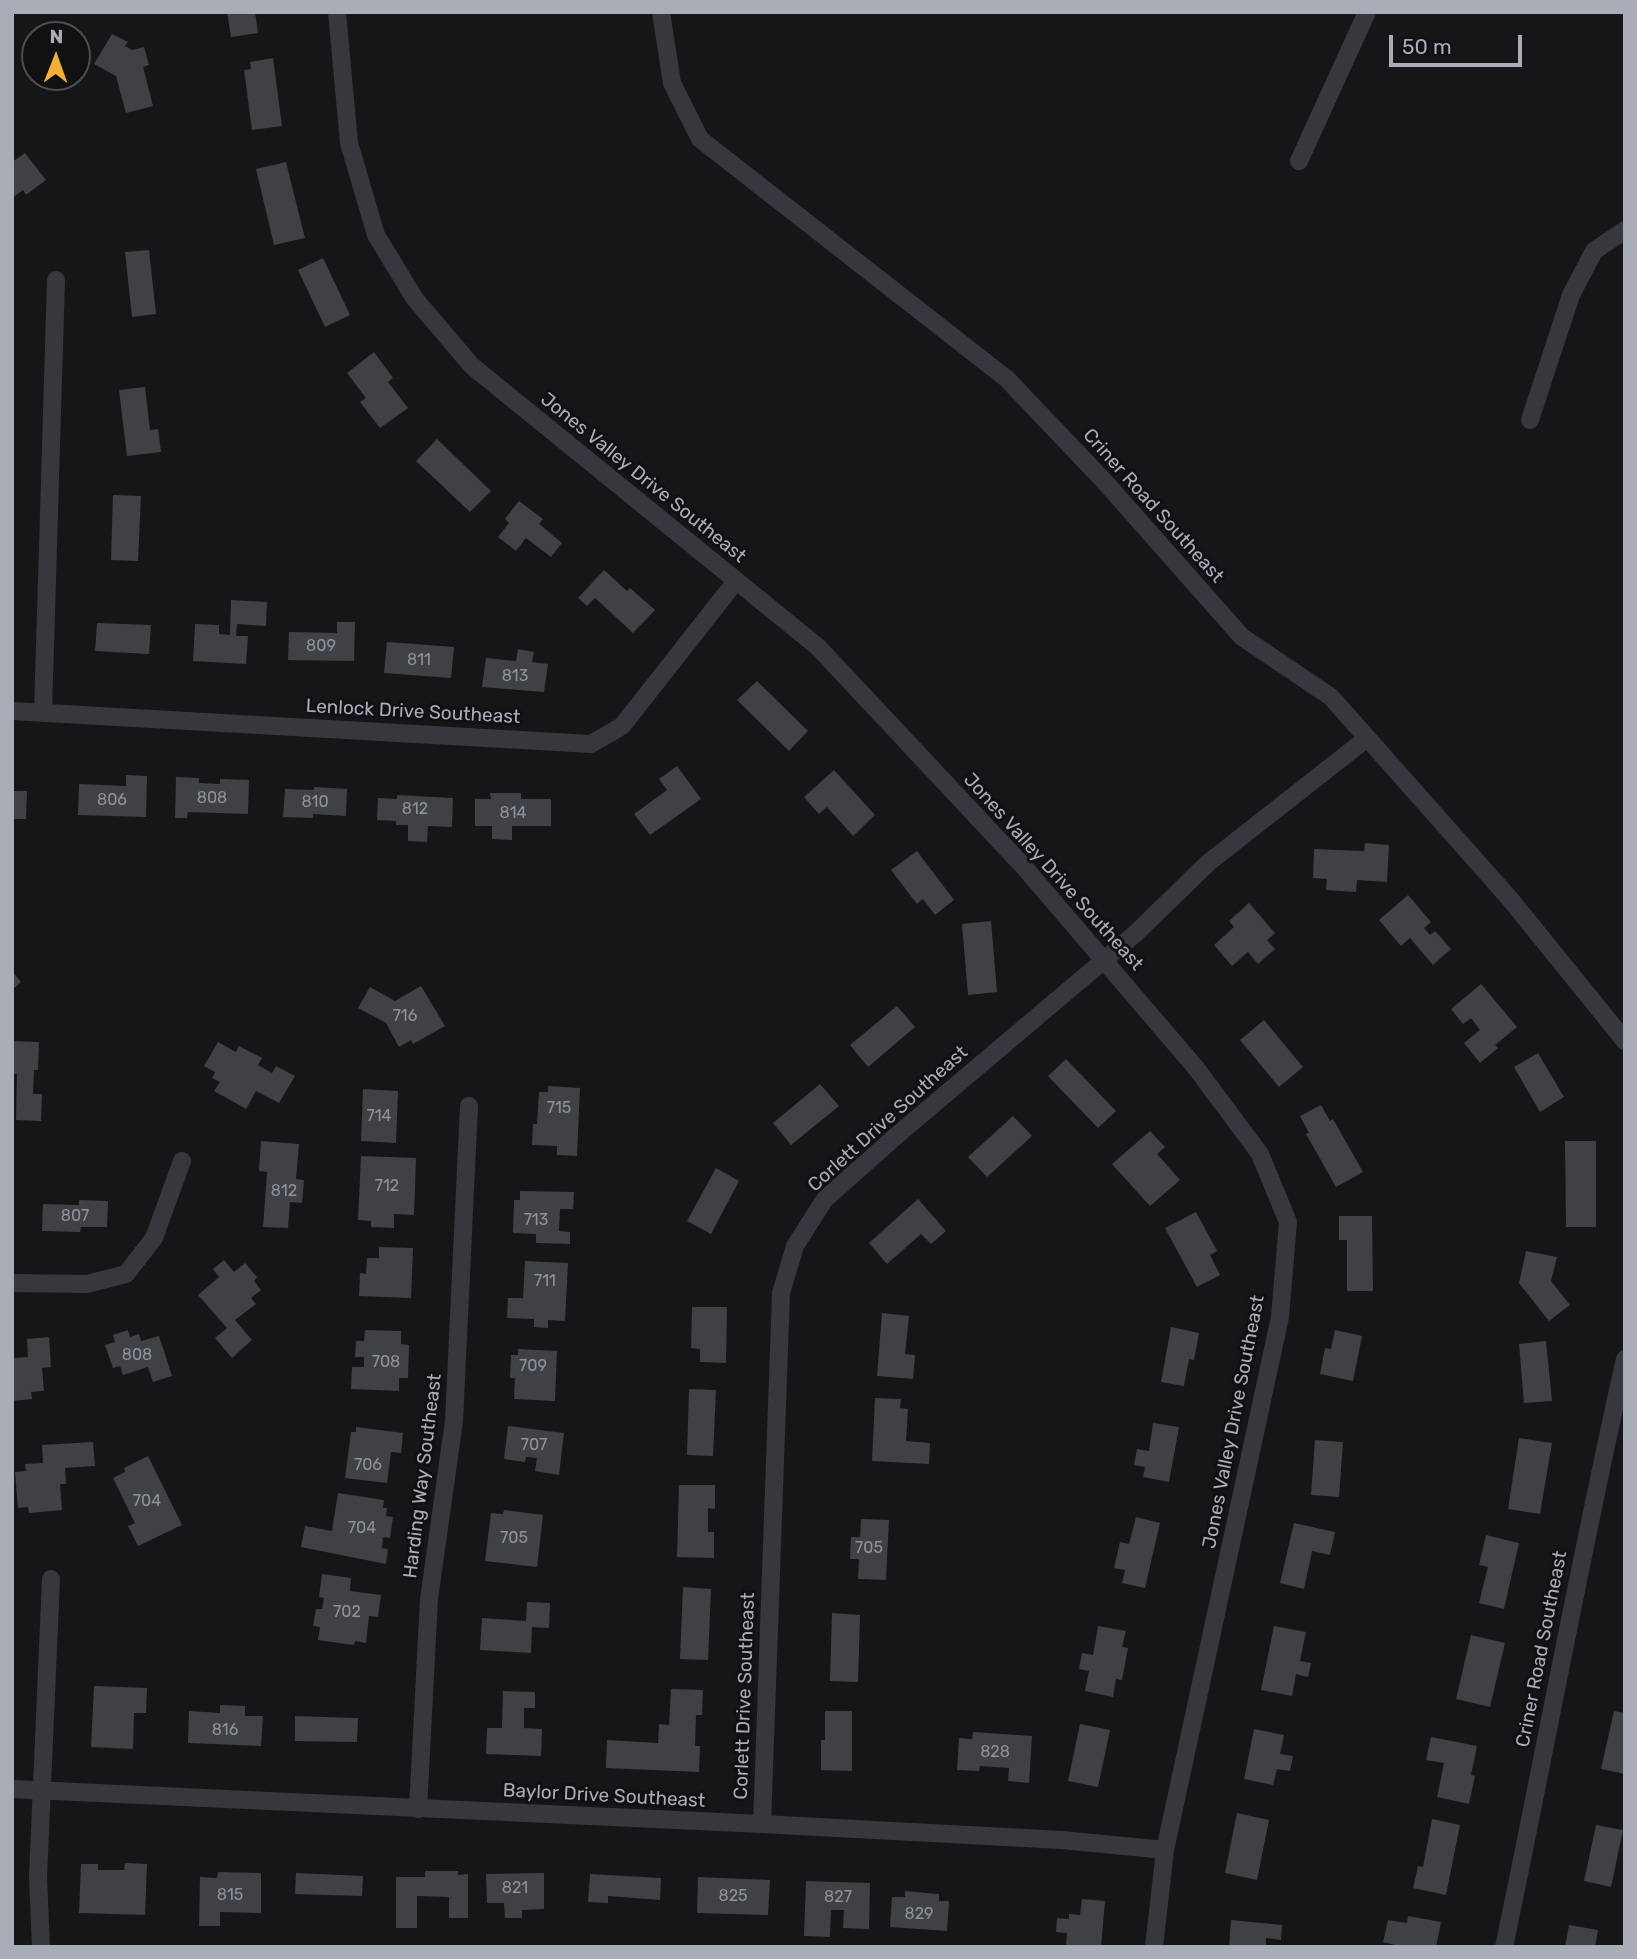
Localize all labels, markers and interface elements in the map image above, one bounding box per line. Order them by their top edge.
north arrow [21,21,91,91]
scale bar [1392,21,1525,65]
text: N [49,25,63,48]
text: 50 m [1402,34,1452,59]
street label: Jones Valley Drive Southeast [536,388,750,568]
street label: Criner Road Southeast [1078,424,1228,588]
house number: 809 [306,636,336,656]
house number: 811 [407,650,431,670]
house number: 813 [502,666,528,686]
street label: Lenlock Drive Southeast [305,695,521,729]
street label: Jones Valley Drive Southeast [958,769,1148,975]
house number: 808 [197,788,227,808]
house number: 806 [97,790,127,810]
house number: 810 [301,792,329,812]
house number: 812 [402,799,428,819]
house number: 814 [500,803,526,823]
house number: 716 [393,1006,417,1026]
street label: Corlett Drive Southeast [803,1041,973,1197]
house number: 715 [547,1098,571,1118]
house number: 714 [367,1106,391,1126]
house number: 712 [375,1176,399,1196]
house number: 812 [271,1181,297,1201]
house number: 807 [61,1206,89,1226]
house number: 713 [524,1210,548,1230]
house number: 711 [534,1271,556,1291]
street label: Jones Valley Drive Southeast [1198,1293,1270,1551]
house number: 808 [122,1345,152,1365]
house number: 708 [372,1352,400,1372]
house number: 709 [519,1356,547,1376]
street label: Harding Way Southeast [399,1372,447,1580]
house number: 707 [521,1435,547,1455]
house number: 706 [354,1455,382,1475]
house number: 704 [133,1491,161,1511]
house number: 704 [348,1518,376,1538]
house number: 705 [500,1528,528,1548]
house number: 705 [855,1538,883,1558]
street label: Criner Road Southeast [1512,1549,1572,1749]
street label: Corlett Drive Southeast [730,1592,760,1800]
house number: 702 [333,1602,361,1622]
house number: 816 [212,1720,238,1740]
house number: 828 [980,1742,1010,1762]
street label: Baylor Drive Southeast [502,1779,706,1813]
house number: 821 [502,1878,528,1898]
house number: 815 [217,1885,243,1905]
house number: 825 [718,1886,748,1906]
house number: 827 [824,1887,852,1907]
house number: 829 [904,1904,934,1924]

